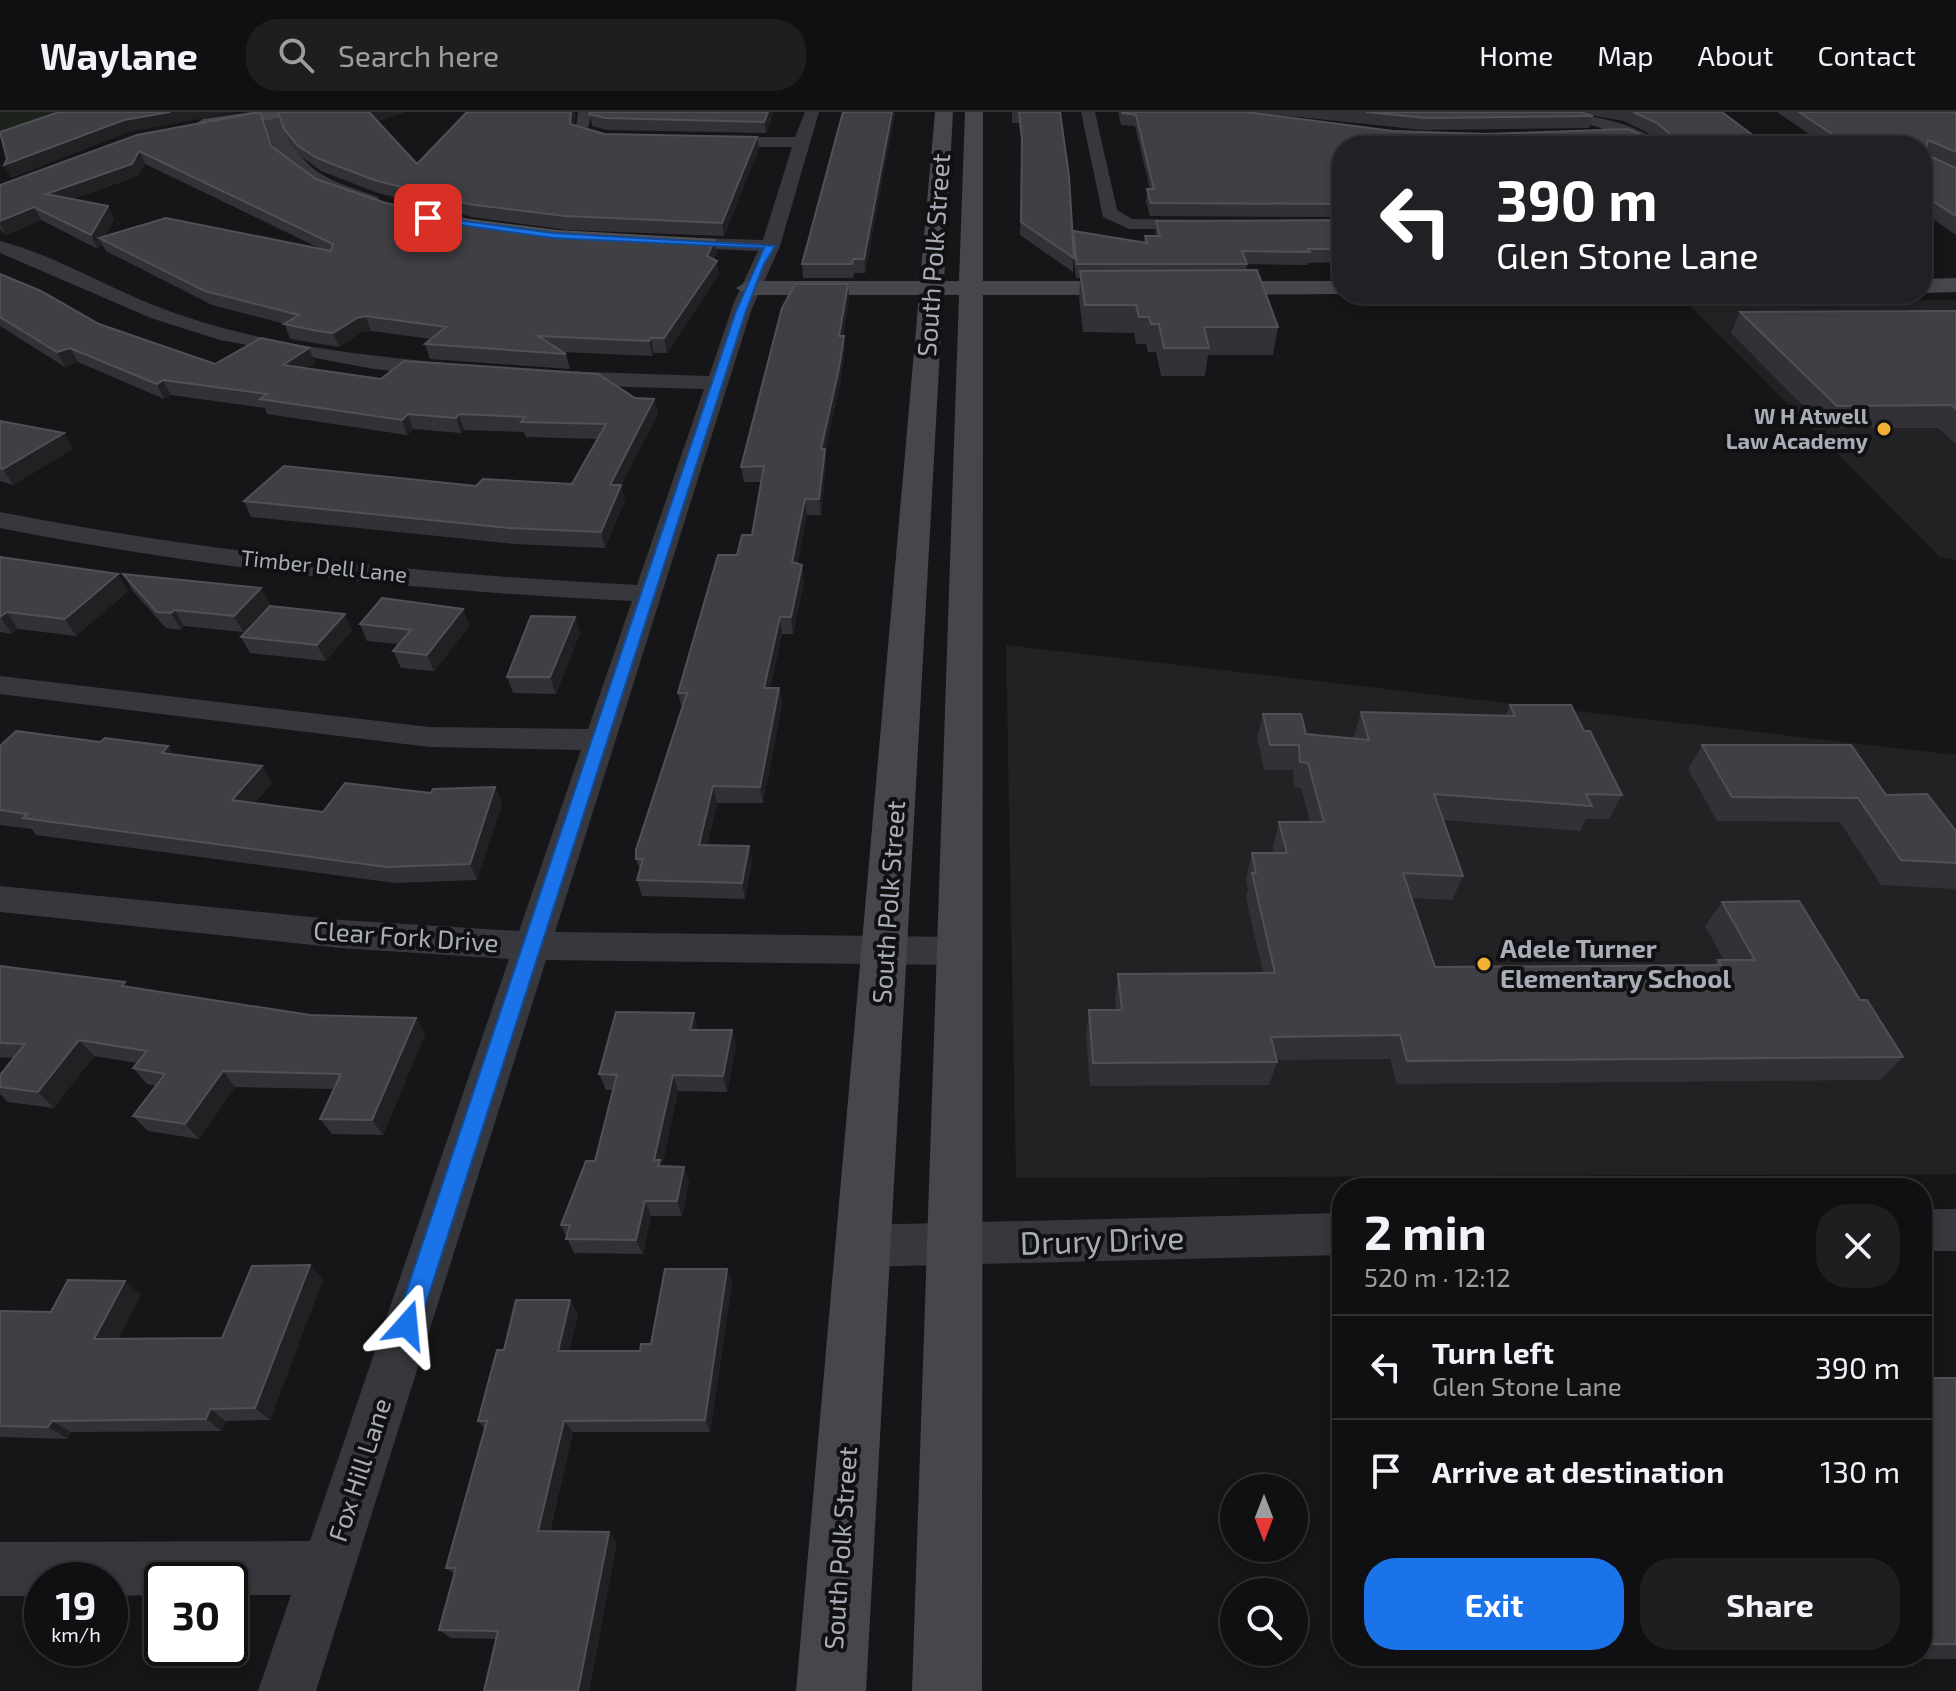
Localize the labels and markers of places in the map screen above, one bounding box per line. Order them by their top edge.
pin [394,184,462,252]
place label: W H Atwell Law Academy [1726,402,1869,454]
marker: W H Atwell Law Academy [1875,420,1893,438]
place label: Adele Turner Elementary School [1500,932,1732,994]
marker: Adele Turner Elementary School [1475,955,1493,973]

